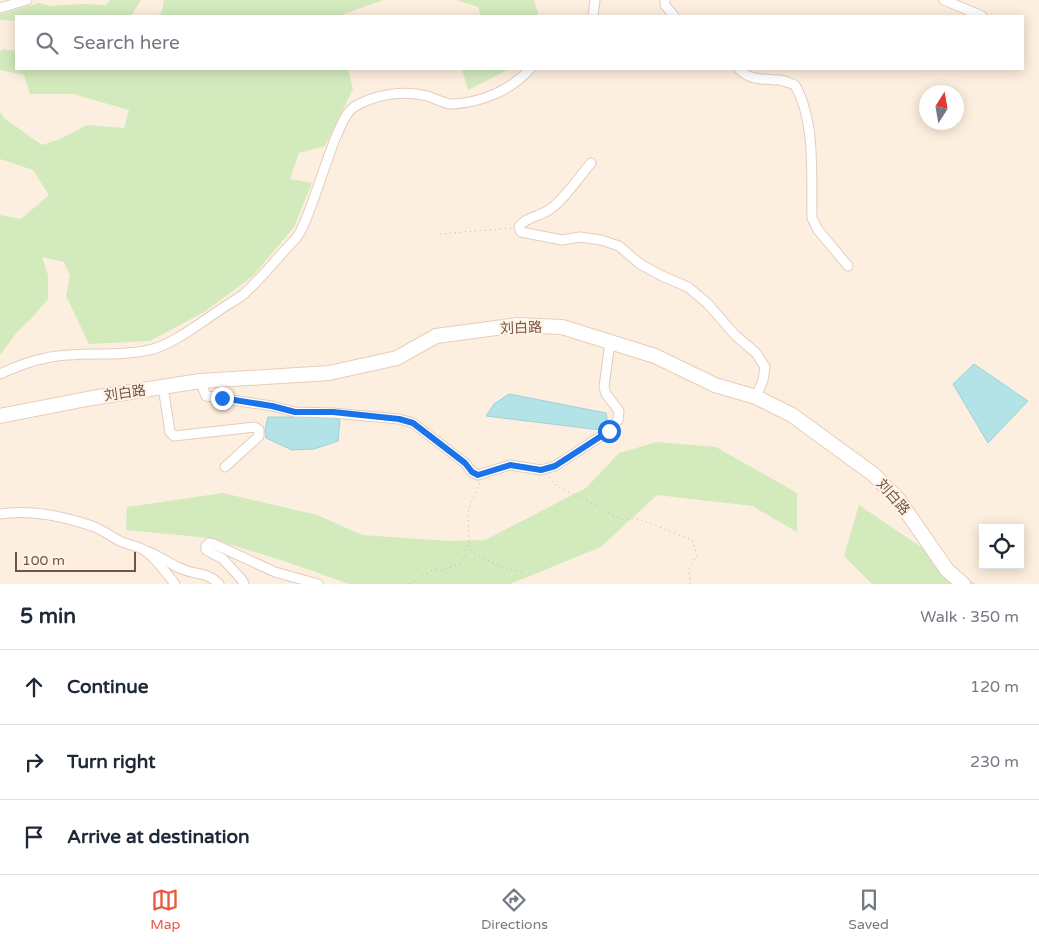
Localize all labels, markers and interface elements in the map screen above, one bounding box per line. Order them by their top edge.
search box [15,15,1024,70]
icon: search [33,29,61,57]
text: Search here [73,32,180,54]
north arrow [919,85,964,130]
street label: 刘白路 [500,319,542,337]
street label: 刘白路 [103,382,147,404]
route end [211,387,234,410]
route start [598,420,621,443]
street label: 刘白路 [873,476,913,518]
map controls [979,524,1024,569]
button: locate [979,524,1024,569]
scale bar [15,549,136,572]
text: 100 m [22,552,65,569]
text: 5 min [20,604,76,629]
text: Walk · 350 m [920,607,1019,627]
icon: ahead [20,673,48,701]
text: Continue [67,676,149,698]
text: 120 m [970,677,1019,697]
icon: right [20,748,48,776]
text: Turn right [67,751,155,773]
text: 230 m [970,752,1019,772]
icon: arrive [20,823,48,851]
text: Arrive at destination [67,826,250,848]
tab: Map [150,886,180,933]
tab: Directions [481,886,548,933]
tab: Saved [848,886,889,933]

